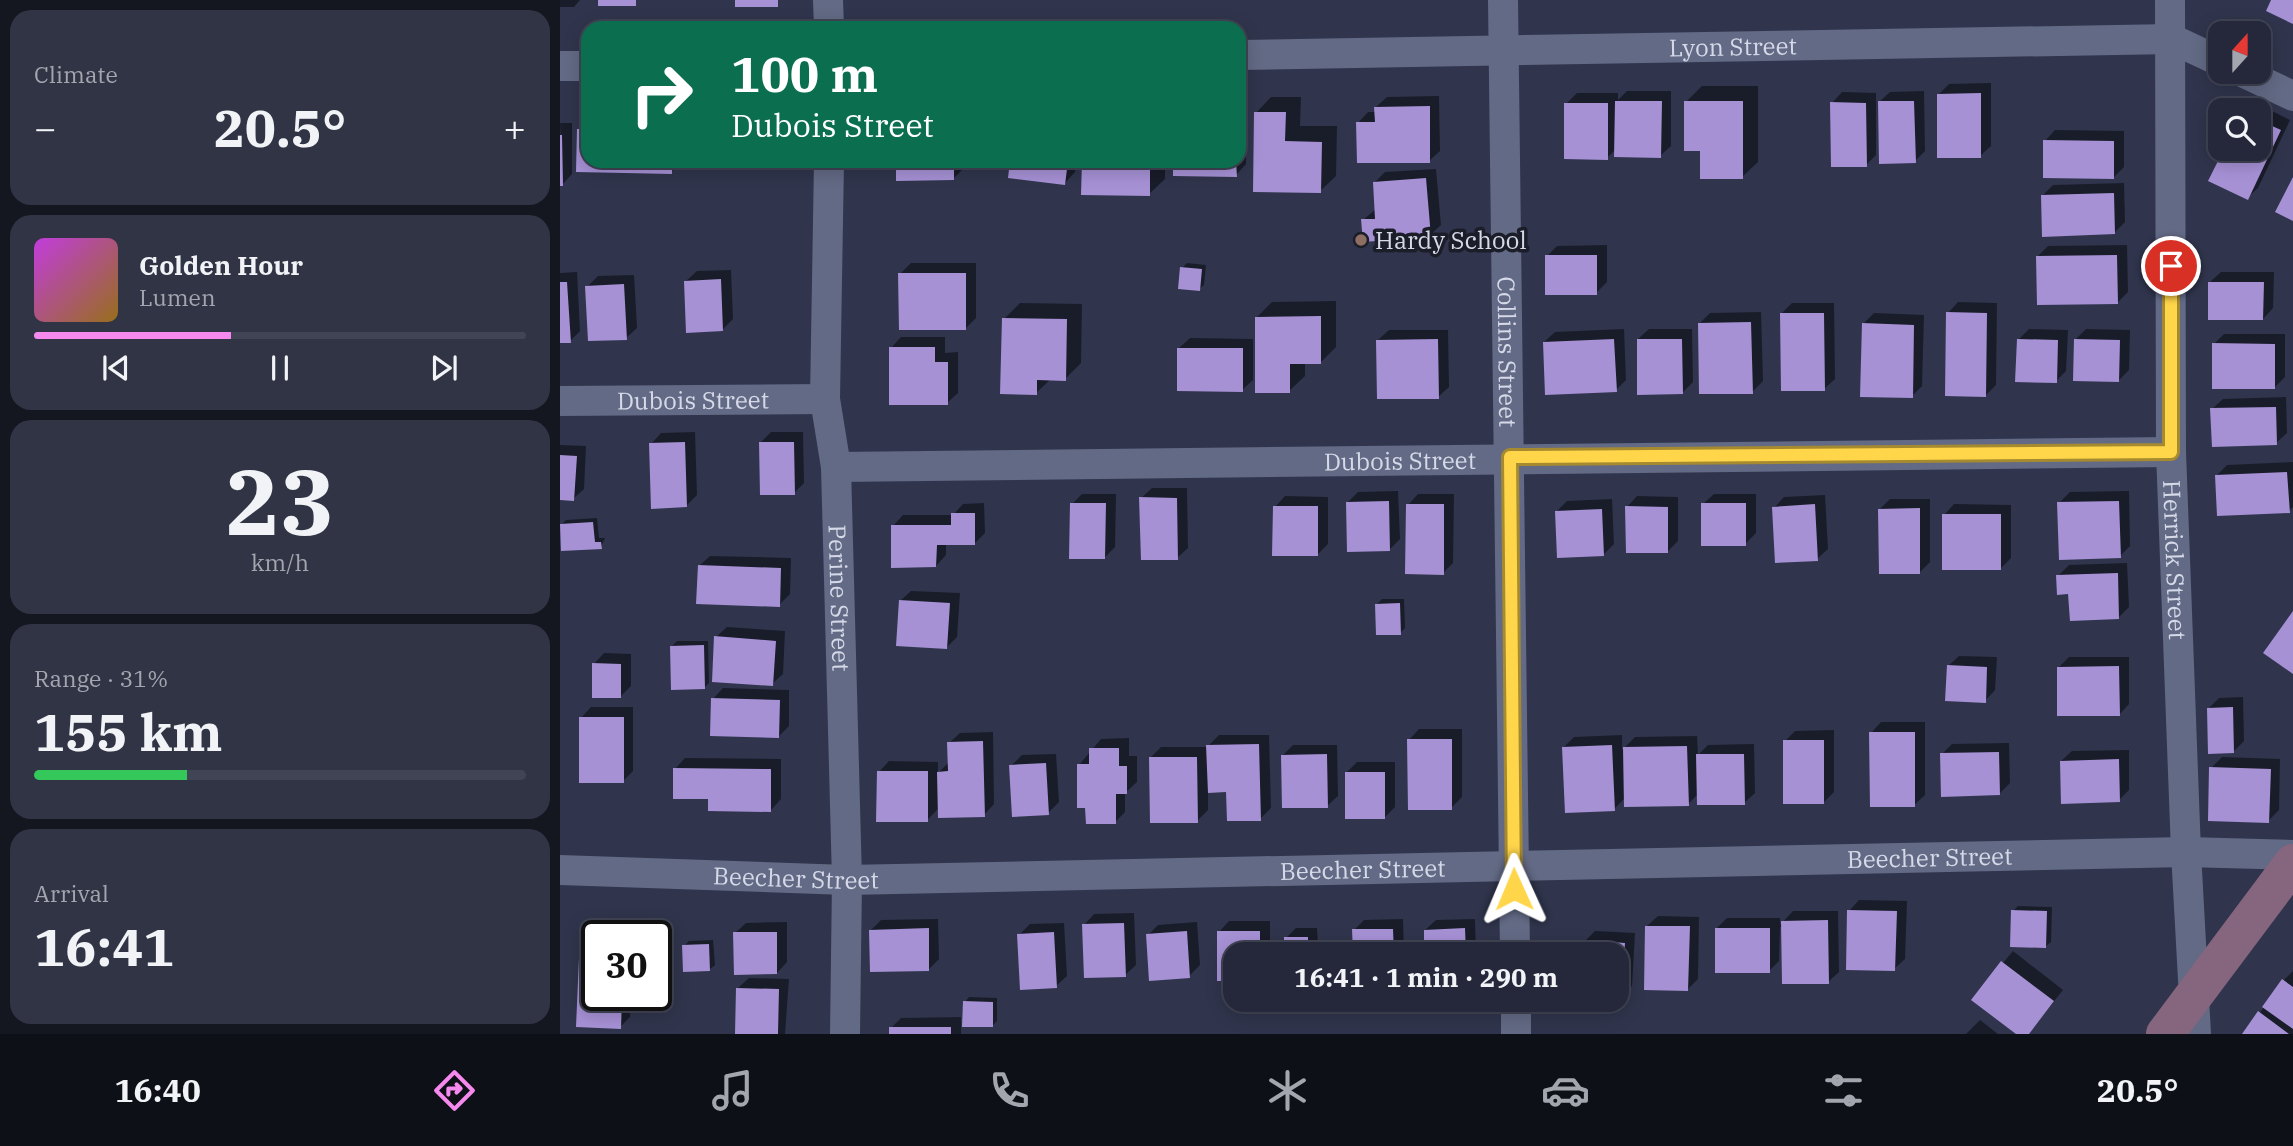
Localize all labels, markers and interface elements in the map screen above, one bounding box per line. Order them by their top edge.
north arrow [2208,21,2272,84]
map controls [2208,21,2271,161]
street label: Lyon Street [1669,29,1797,64]
text: 100 m [731,42,878,105]
icon: right [616,49,707,140]
text: Climate [34,59,118,89]
text: 20.5° [214,94,346,161]
button: search [2208,98,2271,161]
text: − [34,103,57,152]
text: + [503,103,526,152]
text: Dubois Street [731,104,934,146]
place label: Hardy School [1375,224,1527,256]
marker: Hardy School [1353,232,1369,248]
pin [2141,236,2201,296]
icon: arrive [2152,247,2190,285]
text: Golden Hour [139,248,303,282]
street label: Collins Street [1490,276,1524,428]
text: Lumen [139,282,216,312]
icon: previous [97,349,135,387]
icon: pause [261,349,299,387]
icon: next [425,349,463,387]
street label: Dubois Street [617,383,769,417]
text: 23 [225,442,335,560]
street label: Dubois Street [1324,444,1476,478]
street label: Herrick Street [2156,479,2194,641]
street label: Perine Street [822,524,857,672]
text: km/h [251,547,309,577]
text: Range · 31% [34,663,168,693]
text: 155 km [34,698,223,765]
street label: Beecher Street [1846,840,2013,875]
street label: Beecher Street [1279,851,1446,887]
position arrow [1477,852,1551,926]
street label: Beecher Street [712,859,879,896]
text: Arrival [34,878,109,908]
text: 16:41 [34,913,175,980]
speed limit sign: 30 [581,920,672,1011]
text: 16:41 · 1 min · 290 m [1294,960,1558,994]
icon: directions [430,1066,479,1115]
icon: music [708,1066,757,1115]
icon: phone [985,1066,1034,1115]
icon: climate [1263,1066,1312,1115]
icon: car [1541,1066,1590,1115]
icon: filters [1819,1066,1868,1115]
text: 16:40 [114,1069,201,1111]
text: 20.5° [2097,1069,2179,1111]

